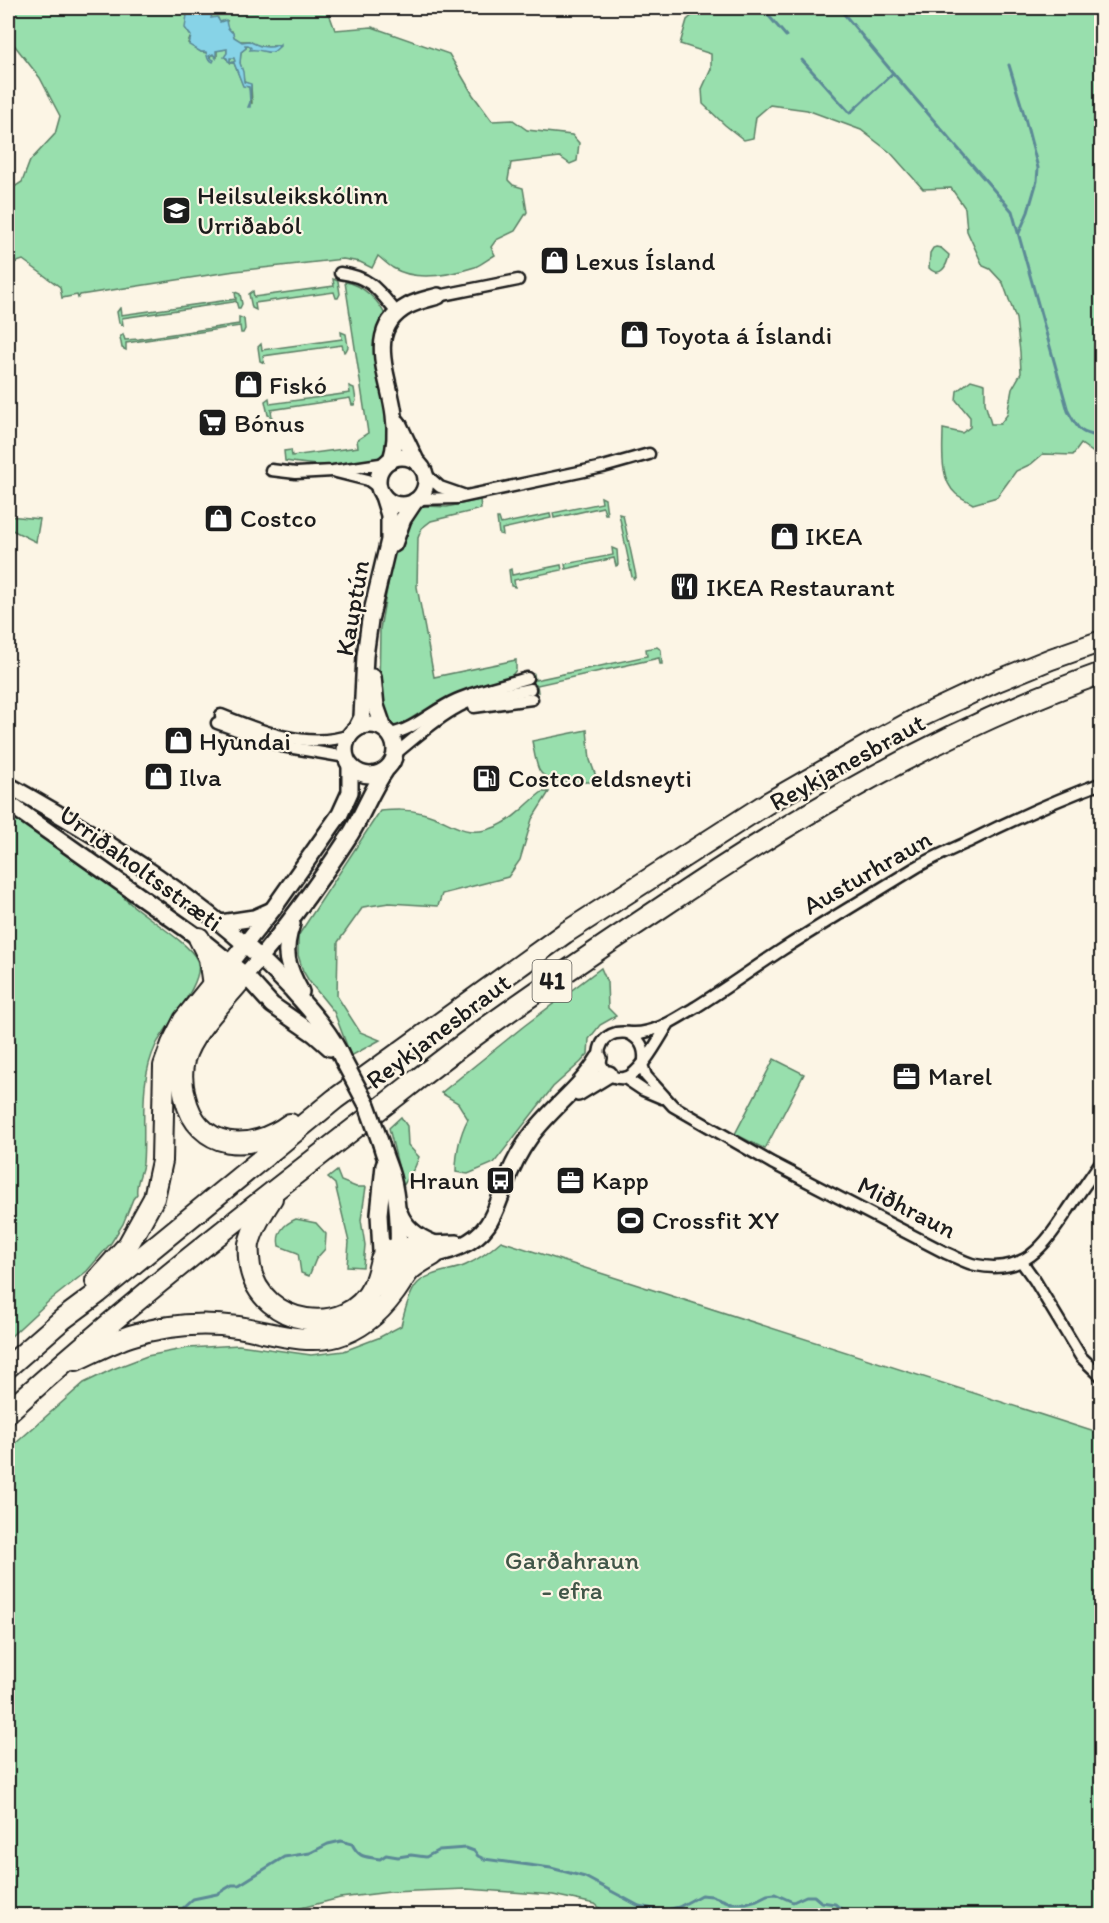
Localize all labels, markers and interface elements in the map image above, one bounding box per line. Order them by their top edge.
place label: Heilsuleikskólinn Urriðaból [197,179,388,241]
school or university icon: Heilsuleikskólinn Urriðaból [160,194,192,226]
shop icon: Lexus Ísland [538,245,570,277]
place label: Lexus Ísland [575,245,715,277]
shop icon: Toyota á Íslandi [619,319,651,351]
place label: Toyota á Íslandi [656,319,832,351]
shop icon: Fiskó [232,369,264,401]
place label: Fiskó [269,369,327,401]
supermarket icon: Bónus [197,407,229,439]
place label: Bónus [234,407,305,439]
shop icon: Costco [203,502,235,534]
place label: Costco [240,502,317,534]
shop icon: IKEA [768,520,800,552]
place label: IKEA [805,520,863,552]
street label: Kauptún [328,557,376,659]
restaurant icon: IKEA Restaurant [669,571,701,603]
place label: IKEA Restaurant [706,571,895,603]
street label: Reykjanesbraut [764,706,931,818]
shop icon: Hyundai [162,725,194,757]
place label: Hyundai [199,725,291,757]
shop icon: Ilva [142,761,174,793]
place label: Ilva [179,761,222,793]
fuel station icon: Costco eldsneyti [471,762,503,794]
place label: Costco eldsneyti [508,762,692,794]
street label: Urriðaholtsstræti [53,798,229,938]
street label: Austurhraun [797,822,937,922]
road number: 41 [532,960,572,1002]
street label: Reykjanesbraut [359,966,517,1096]
office icon: Marel [891,1060,923,1092]
place label: Marel [928,1060,992,1092]
place label: Hraun [409,1164,479,1196]
bus stop icon: Hraun [484,1164,516,1196]
office icon: Kapp [555,1164,587,1196]
place label: Kapp [592,1164,649,1196]
street label: Miðhraun [852,1169,962,1246]
sports icon: Crossfit XY [615,1204,647,1236]
place label: Crossfit XY [652,1204,779,1236]
park label: Garðahraun - efra [505,1544,640,1606]

